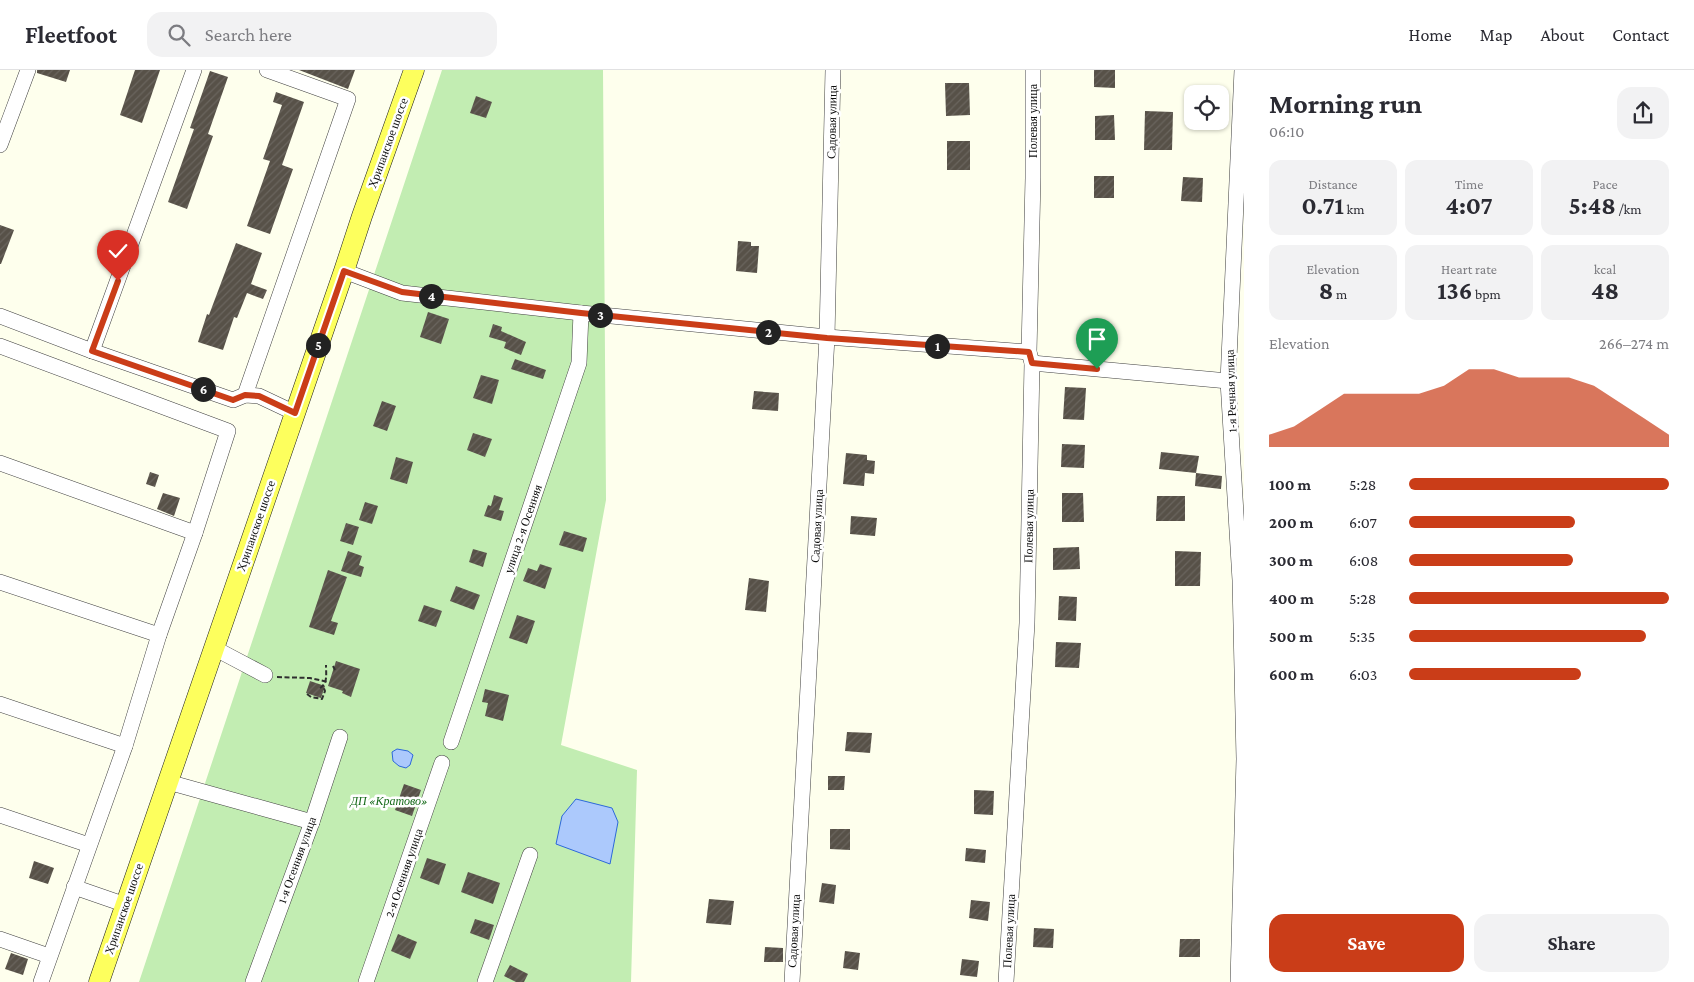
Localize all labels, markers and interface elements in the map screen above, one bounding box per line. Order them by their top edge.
search box [147,12,497,57]
text: Fleetfoot [25,21,117,48]
icon: search [165,21,193,49]
text: Search here [205,24,292,45]
text: Home [1409,25,1452,45]
text: Map [1480,25,1512,45]
text: About [1540,25,1584,45]
text: Contact [1612,25,1669,45]
street label: Полевая улица [1026,83,1040,158]
street label: Садовая улица [824,84,840,159]
map controls [1184,85,1229,130]
button: locate [1184,85,1229,130]
button: share [1617,87,1669,139]
text: Morning run [1269,88,1422,119]
street label: Хрипанское шоссе [365,96,411,190]
text: 06:10 [1269,123,1304,140]
text: Distance [1309,176,1357,192]
text: Time [1455,176,1483,192]
text: Pace [1592,176,1618,192]
text: 0.71 [1302,192,1344,219]
text: 4:07 [1445,192,1493,219]
text: 5:48 [1569,192,1616,219]
text: km [1344,201,1364,217]
text: /km [1616,201,1641,217]
pin [97,230,139,281]
icon: check [104,237,132,265]
text: Elevation [1306,261,1360,277]
text: Heart rate [1441,261,1497,277]
text: kcal [1594,261,1616,277]
text: 8 [1319,277,1333,304]
text: 136 [1437,277,1472,304]
text: 48 [1591,277,1619,304]
pin: 4 [418,284,444,308]
text: m [1333,286,1347,302]
text: bpm [1472,286,1501,302]
text: 4 [428,288,435,304]
pin: 3 [588,302,612,328]
text: 3 [597,307,604,323]
pin [1076,318,1118,369]
pin: 2 [756,320,780,344]
text: 2 [765,324,772,340]
icon: arrive [1083,325,1111,353]
pin: 5 [306,332,330,358]
pin: 1 [924,334,950,358]
text: Elevation [1269,335,1330,352]
text: 266–274 m [1599,335,1669,352]
text: 5 [315,337,322,353]
text: 1 [935,338,940,354]
street label: 1-я Речная улица [1223,349,1239,433]
pin: 6 [190,376,216,402]
text: 6 [200,381,207,397]
text: 100 m [1269,476,1311,493]
text: 5:28 [1349,476,1376,493]
street label: Хрипанское шоссе [234,479,278,573]
street label: улица 2-я Осенняя [501,482,545,575]
street label: Садовая улица [808,488,826,563]
street label: Полевая улица [1021,488,1037,563]
text: 200 m [1269,514,1313,531]
text: 6:07 [1349,514,1377,531]
text: 300 m [1269,552,1313,569]
text: 6:08 [1349,552,1378,569]
text: 400 m [1269,590,1314,607]
text: 5:28 [1349,590,1376,607]
text: 500 m [1269,628,1313,645]
text: 5:35 [1349,628,1375,645]
text: 600 m [1269,666,1314,683]
text: 6:03 [1349,666,1377,683]
park label: ДП «Кратово» [349,794,428,808]
street label: 1-я Осенняя улица [275,814,319,905]
street label: 2-я Осенняя улица [382,826,426,919]
street label: Хрипанское шоссе [102,862,146,956]
street label: Садовая улица [785,893,803,968]
street label: Полевая улица [1000,893,1018,968]
button: Save [1269,914,1464,972]
button: Share [1474,914,1669,972]

